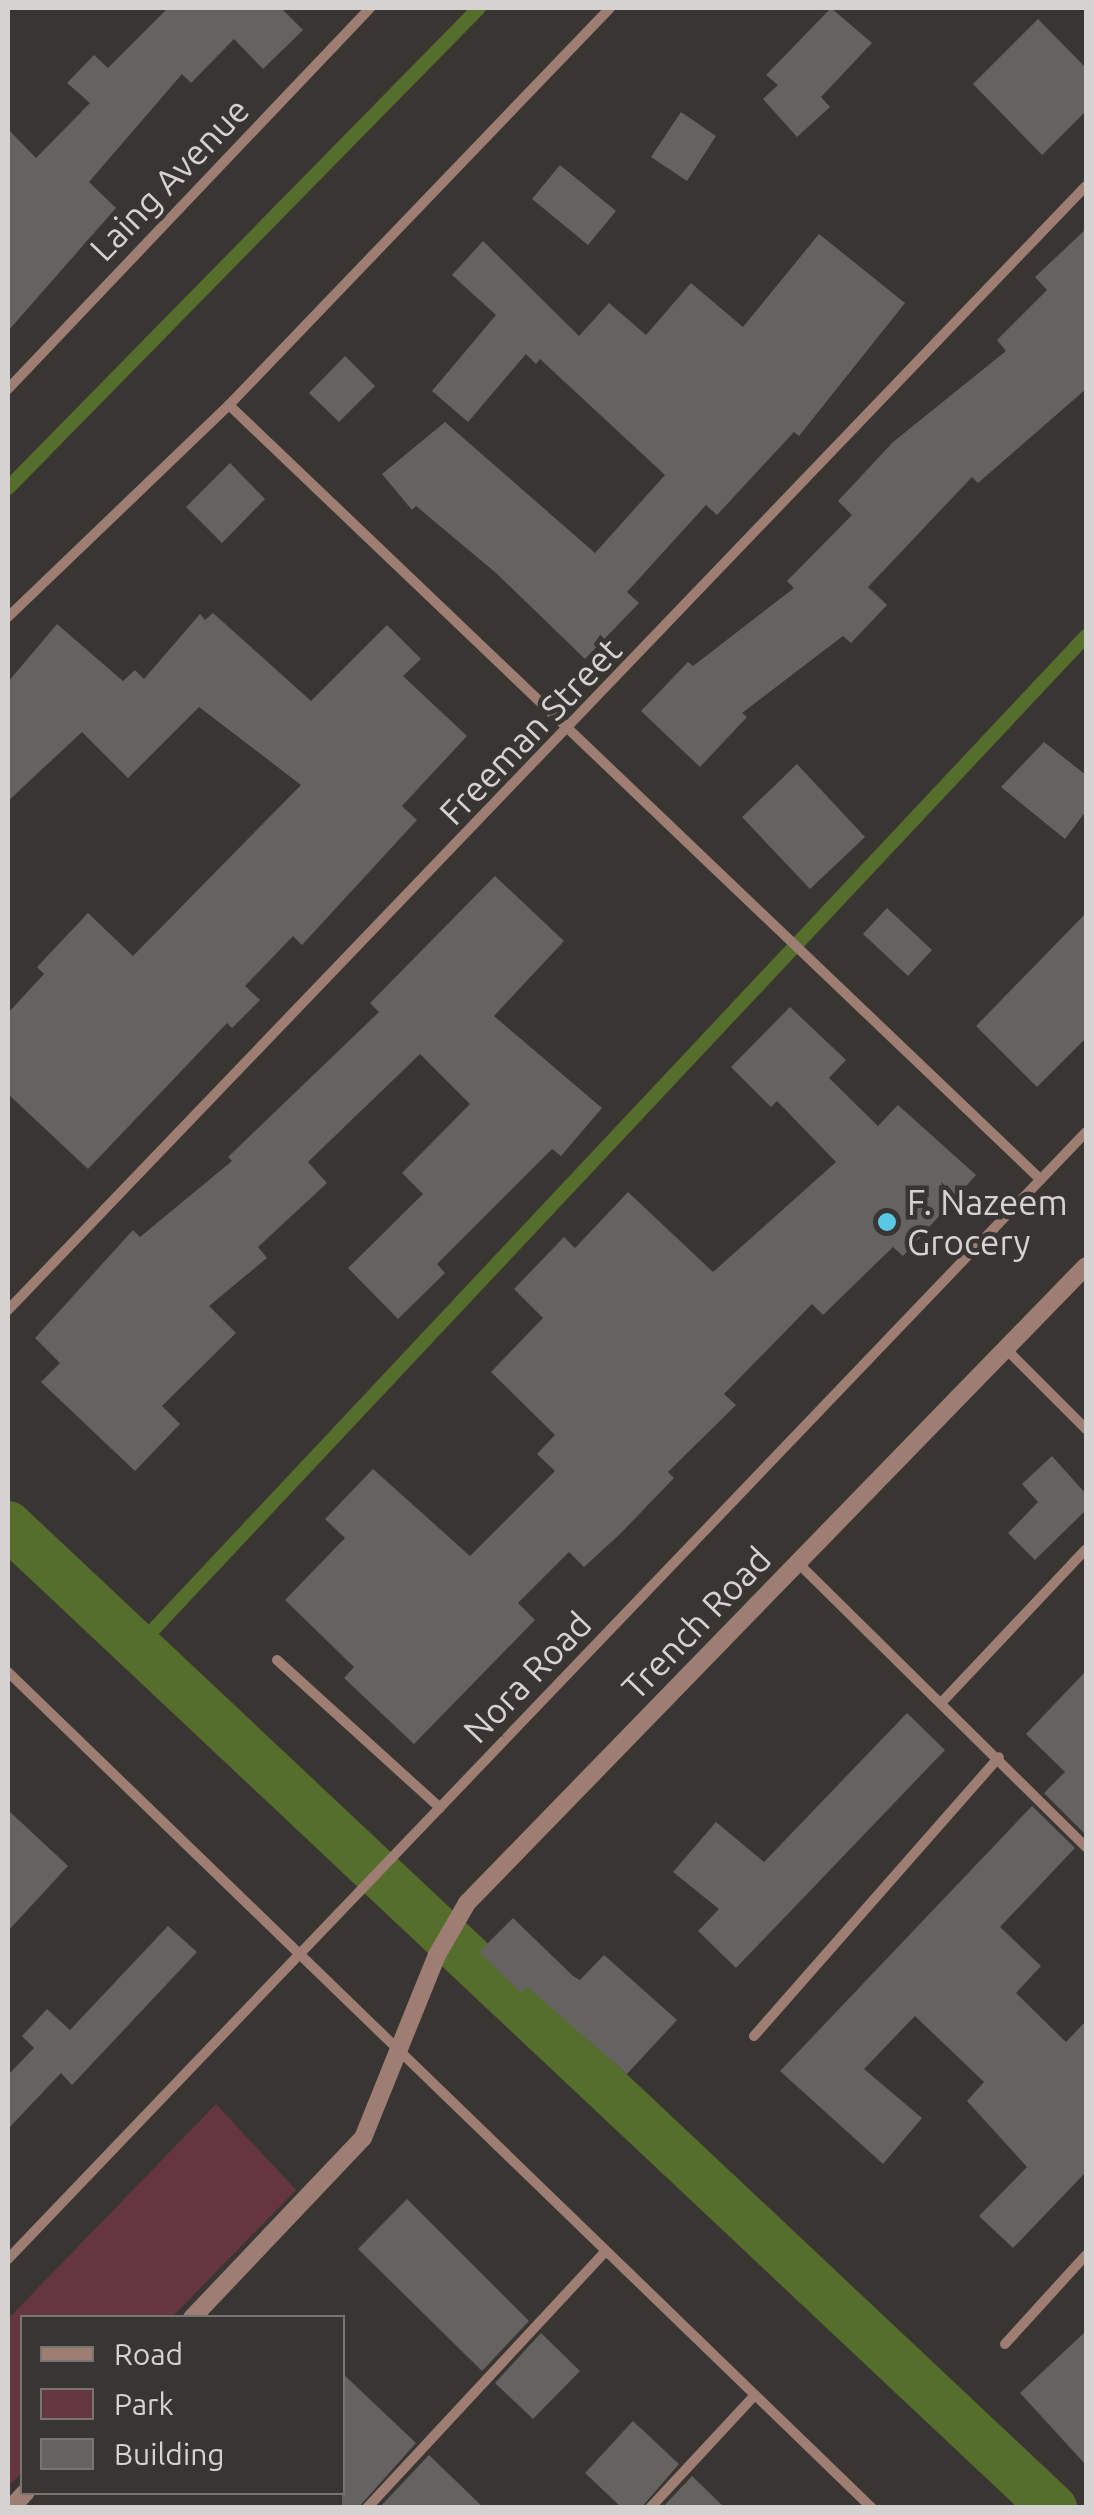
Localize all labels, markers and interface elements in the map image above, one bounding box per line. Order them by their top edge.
street label: Laing Avenue [81,89,257,269]
street label: Freeman Street [430,629,630,833]
place label: F. Nazeem Grocery [907,1181,1068,1263]
marker: F. Nazeem Grocery [876,1211,898,1233]
street label: Trench Road [613,1538,779,1708]
street label: Nora Road [454,1603,600,1751]
legend [20,2315,345,2495]
text: Road [114,2337,183,2371]
text: Park [114,2387,174,2421]
text: Building [114,2437,225,2471]

